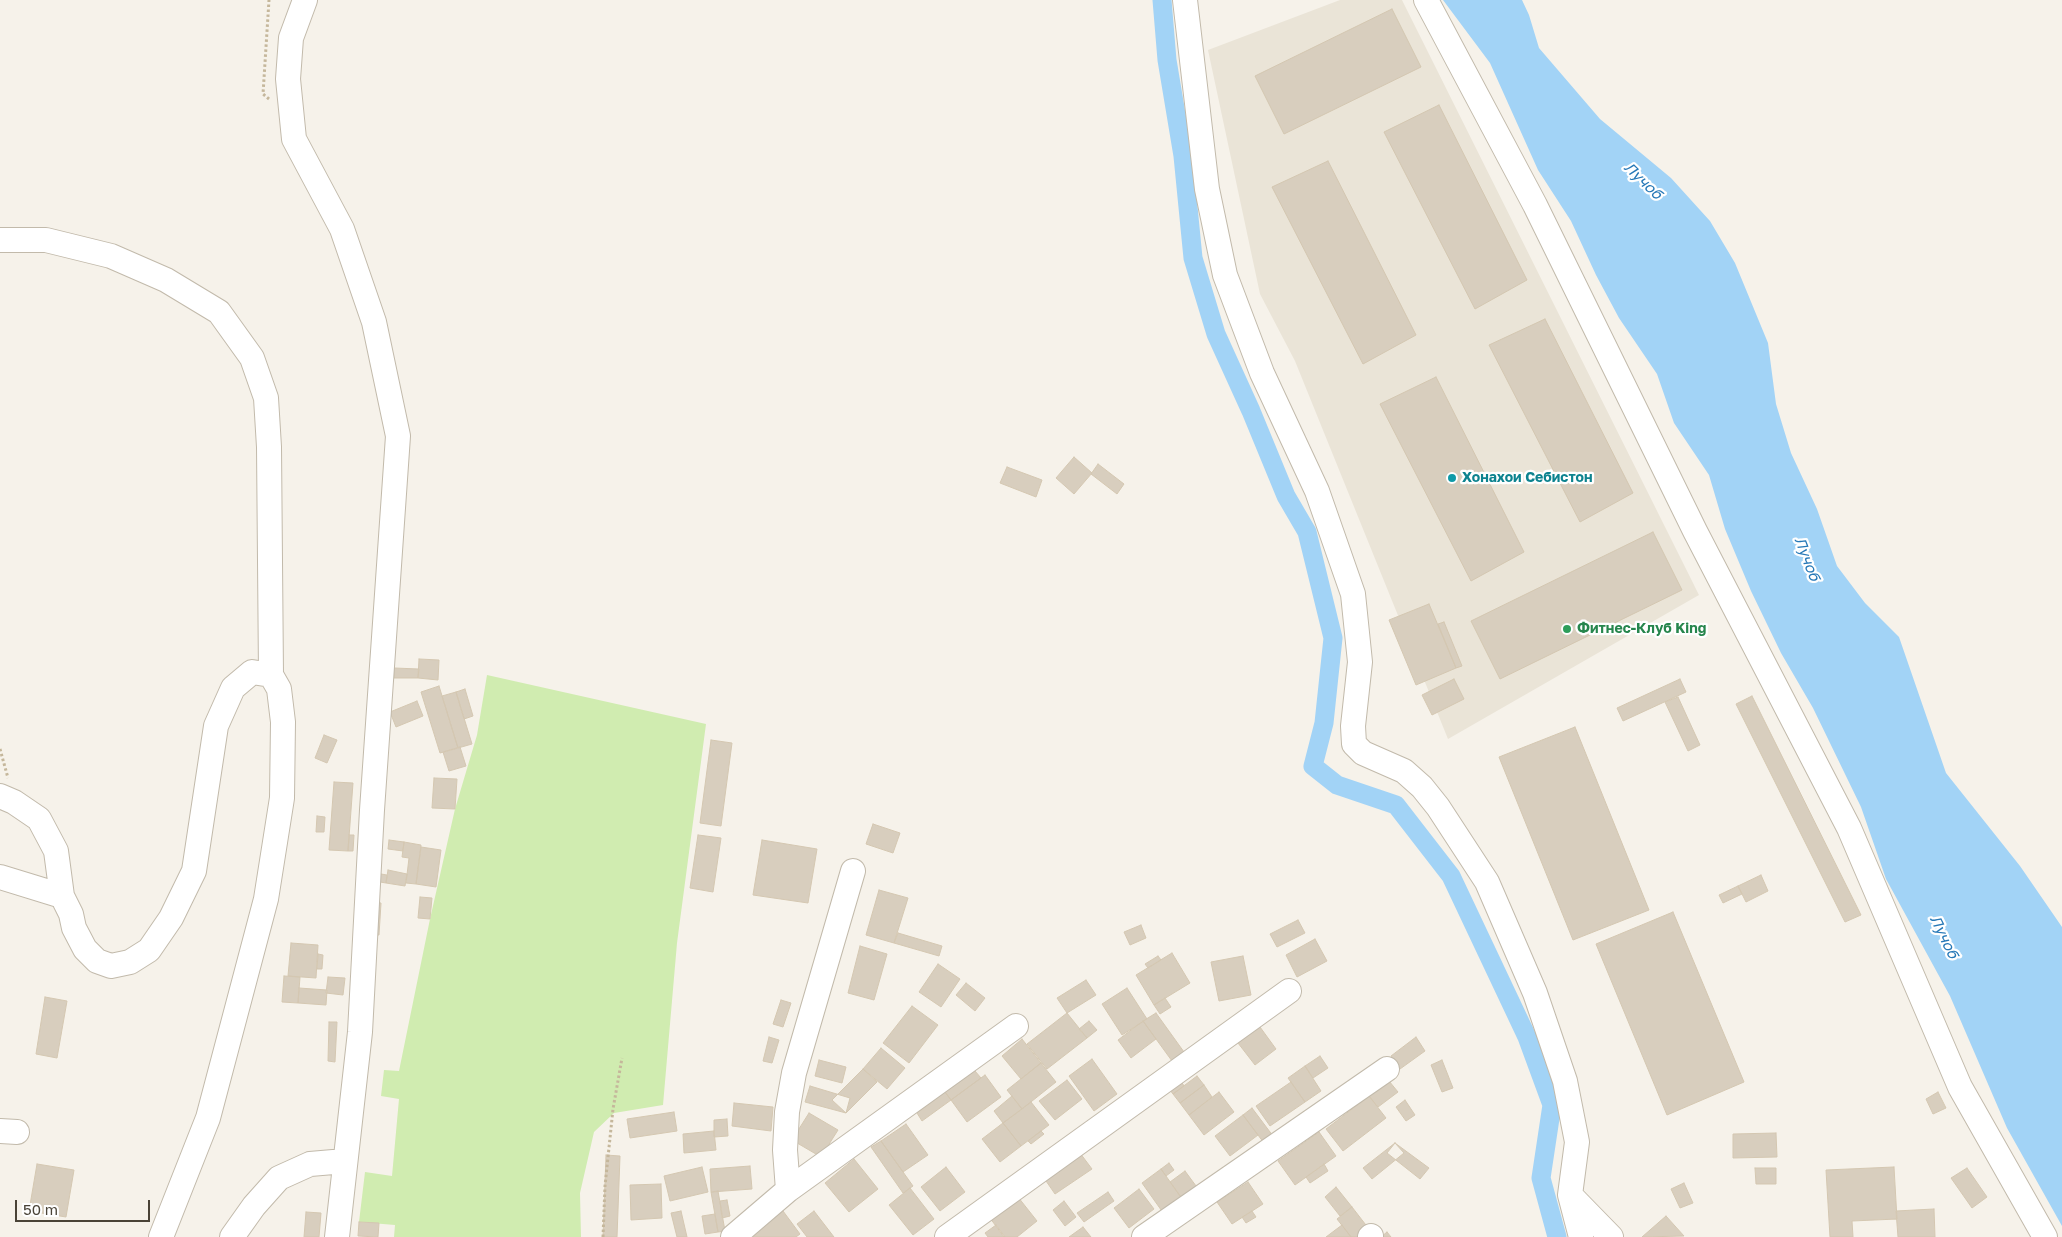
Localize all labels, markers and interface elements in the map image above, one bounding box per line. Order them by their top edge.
water label: Лучоб [1620,159,1666,203]
place label: Хонахои Себистон [1462,470,1592,486]
marker: Хонахои Себистон [1446,472,1458,484]
water label: Лучоб [1790,535,1824,583]
place label: Фитнес-Клуб King [1577,621,1706,637]
marker: Фитнес-Клуб King [1561,623,1573,635]
water label: Лучоб [1926,913,1962,961]
scale bar [18,1190,152,1222]
text: 50 m [23,1200,58,1218]

